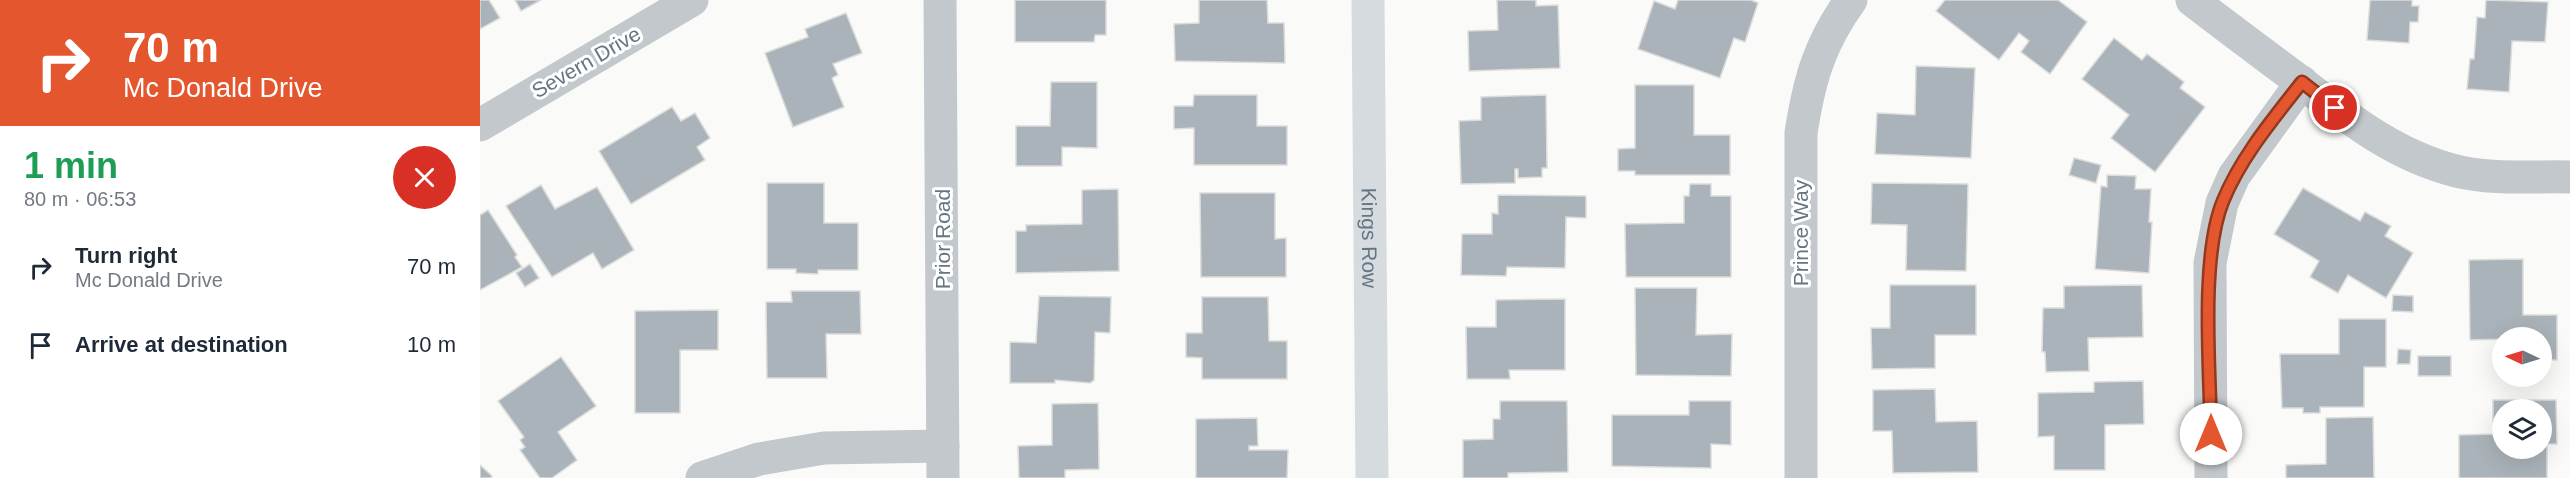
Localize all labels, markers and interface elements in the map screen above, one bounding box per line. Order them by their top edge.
street label: Severn Drive [528,22,644,102]
icon: right [24,24,102,102]
text: 70 m [123,24,219,71]
text: Mc Donald Drive [123,73,323,103]
pin [2309,82,2360,133]
icon: arrive [2318,91,2351,124]
text: 1 min [24,145,118,186]
button: close [393,146,456,209]
street label: Prince Way [1789,179,1812,286]
text: 80 m · 06:53 [24,188,136,210]
street label: Kings Row [1358,188,1382,289]
street label: Prior Road [931,189,954,289]
text: Turn right [75,243,177,268]
icon: right [24,251,57,284]
text: 70 m [407,254,456,279]
text: Mc Donald Drive [75,269,223,291]
north arrow [2492,327,2552,387]
map controls [2492,327,2552,459]
icon: arrive [24,329,57,362]
text: Arrive at destination [75,332,288,357]
text: 10 m [407,332,456,357]
button: layers [2492,399,2552,459]
position arrow [2179,402,2243,466]

